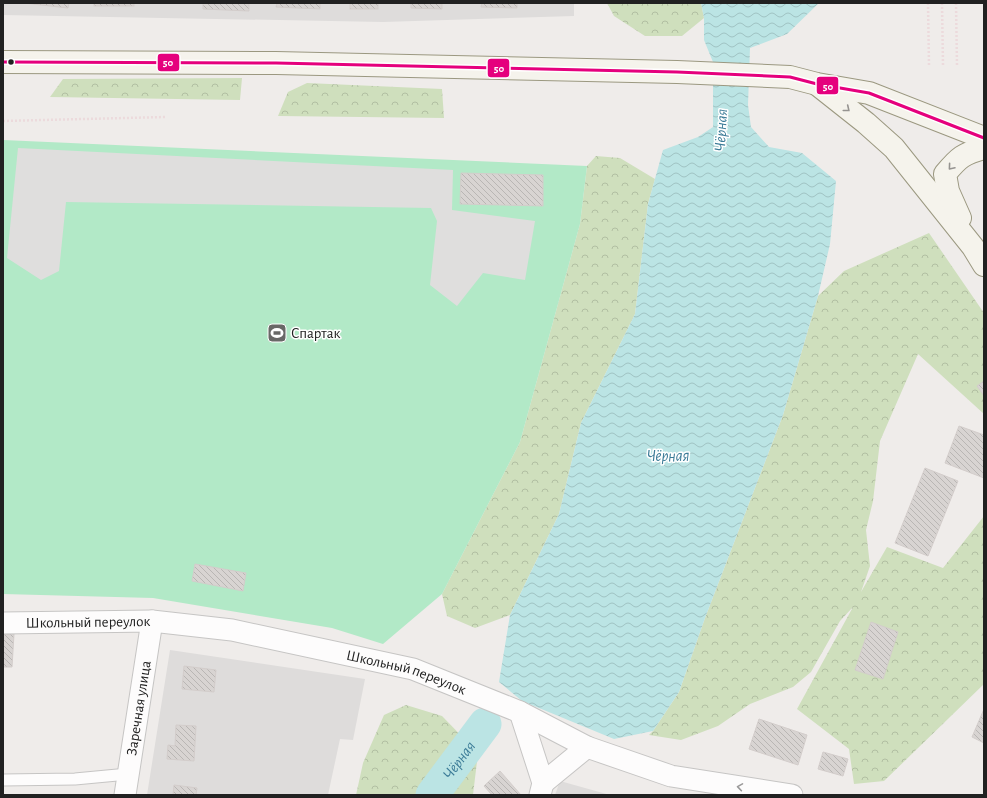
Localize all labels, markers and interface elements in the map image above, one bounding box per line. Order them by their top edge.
line badge: 50 [157,53,180,72]
unlabelled marker [6,57,16,67]
text: 50 [163,57,174,68]
line badge: 50 [487,58,510,78]
text: 50 [494,63,505,74]
line badge: 50 [816,76,839,95]
text: 50 [823,81,834,92]
one-way arrow [843,104,850,111]
water label: Чёрная [712,108,731,152]
one-way arrow [948,162,955,169]
sports icon: Спартак [266,322,288,344]
place label: Спартак [291,326,340,341]
water label: Чёрная [647,448,689,465]
street label: Школьный переулок [26,614,150,631]
street label: Школьный переулок [345,648,468,698]
street label: Заречная улица [124,659,154,757]
water label: Чёрная [440,738,478,782]
one-way arrow [737,783,743,792]

